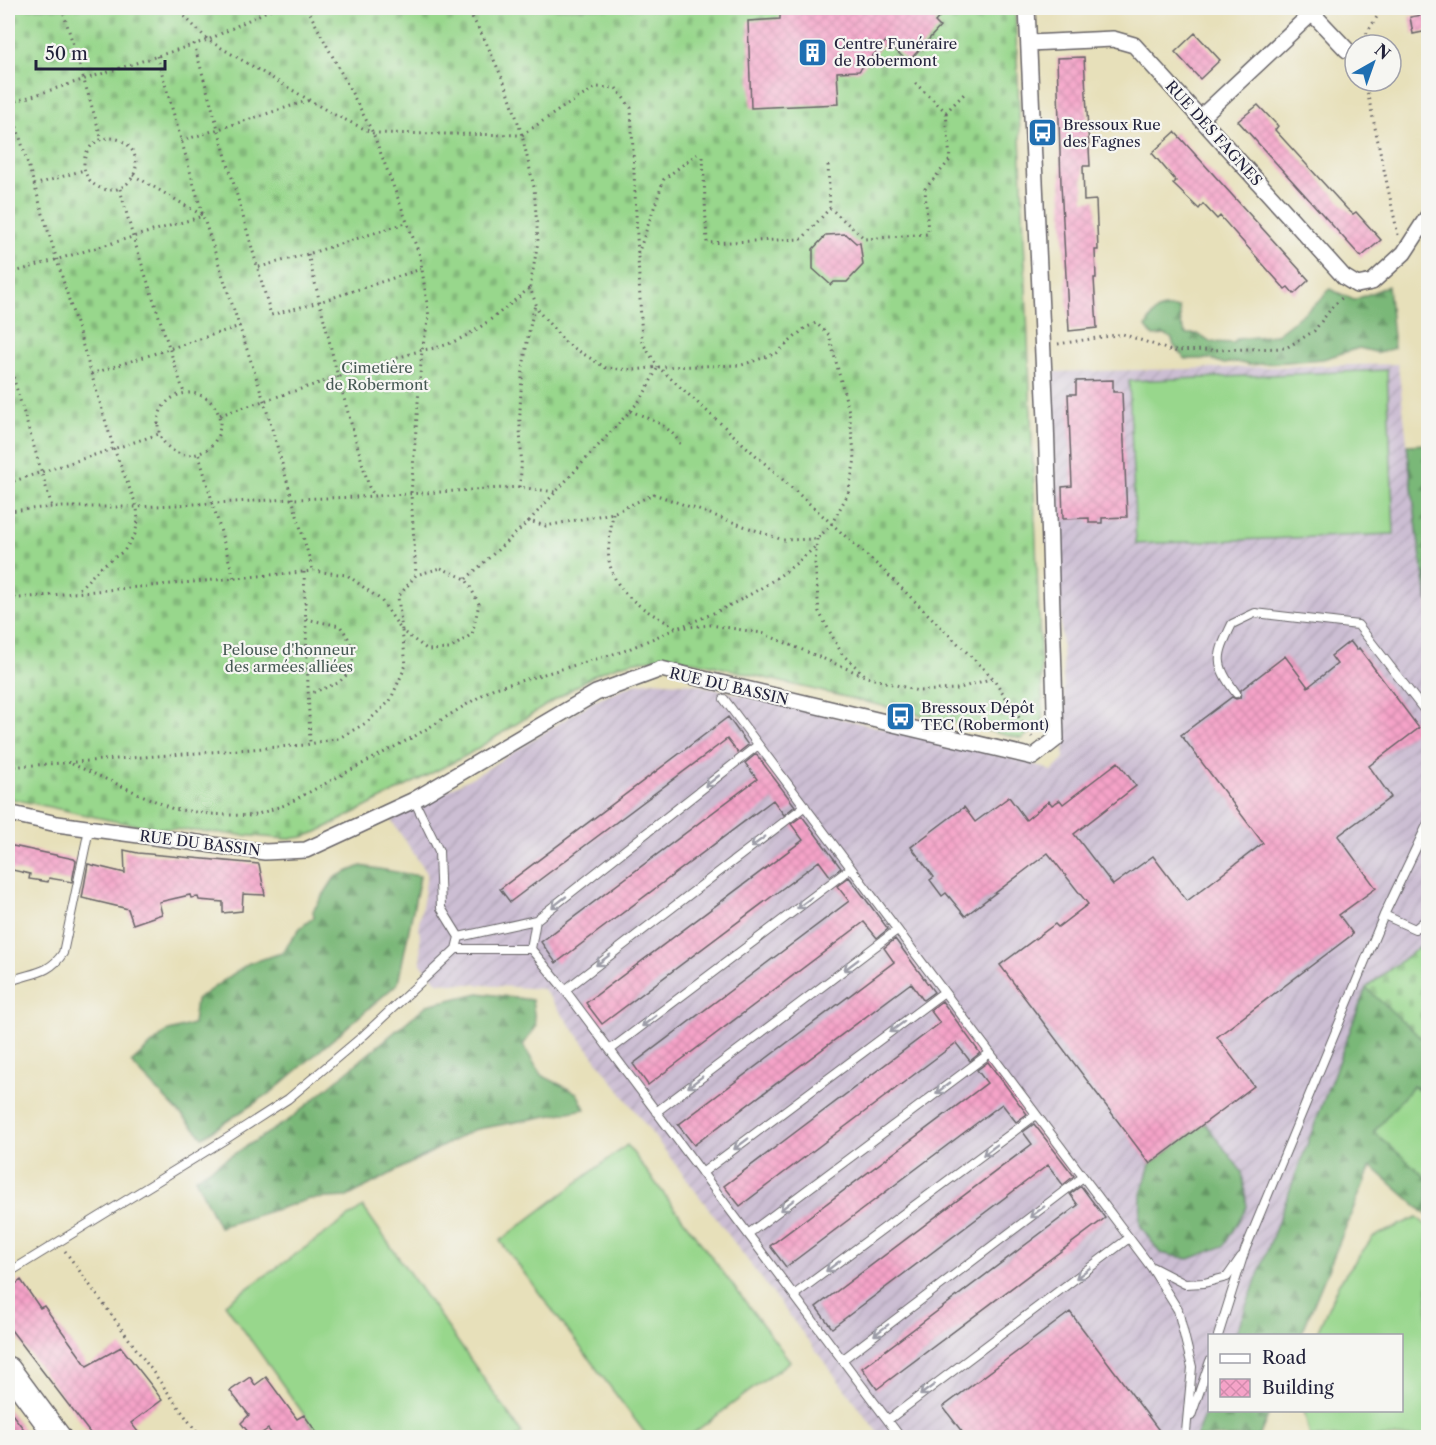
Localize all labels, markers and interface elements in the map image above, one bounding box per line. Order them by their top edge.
scale bar [36,33,165,71]
north arrow [1343,33,1403,93]
place label: Centre Funéraire de Robermont [834,34,957,70]
building icon: Centre Funéraire de Robermont [797,36,829,68]
text: N [1371,39,1394,64]
text: 50 m [45,43,88,65]
street label: RUE DES FAGNES [1162,76,1266,190]
place label: Bressoux Rue des Fagnes [1063,115,1161,151]
bus stop icon: Bressoux Rue des Fagnes [1026,117,1058,149]
park label: Cimetière de Robermont [325,358,429,394]
park label: Pelouse d'honneur des armées alliées [222,640,356,676]
street label: RUE DU BASSIN [668,663,790,709]
place label: Bressoux Dépôt TEC (Robermont) [921,698,1049,734]
bus stop icon: Bressoux Dépôt TEC (Robermont) [884,700,916,732]
one-way arrow [705,775,721,788]
street label: RUE DU BASSIN [139,826,261,860]
one-way arrow [751,836,767,848]
one-way arrow [552,895,568,908]
one-way arrow [797,897,813,910]
one-way arrow [596,954,612,967]
one-way arrow [843,959,859,971]
one-way arrow [641,1014,657,1027]
one-way arrow [890,1020,906,1033]
one-way arrow [687,1076,703,1089]
one-way arrow [936,1082,952,1094]
one-way arrow [734,1138,750,1150]
one-way arrow [982,1144,998,1156]
one-way arrow [779,1198,795,1211]
one-way arrow [1029,1206,1045,1218]
one-way arrow [826,1260,842,1273]
one-way arrow [1075,1267,1091,1280]
one-way arrow [874,1324,890,1337]
legend [1208,1334,1403,1412]
text: Road [1262,1347,1307,1369]
text: Building [1262,1377,1334,1399]
one-way arrow [919,1384,935,1397]

